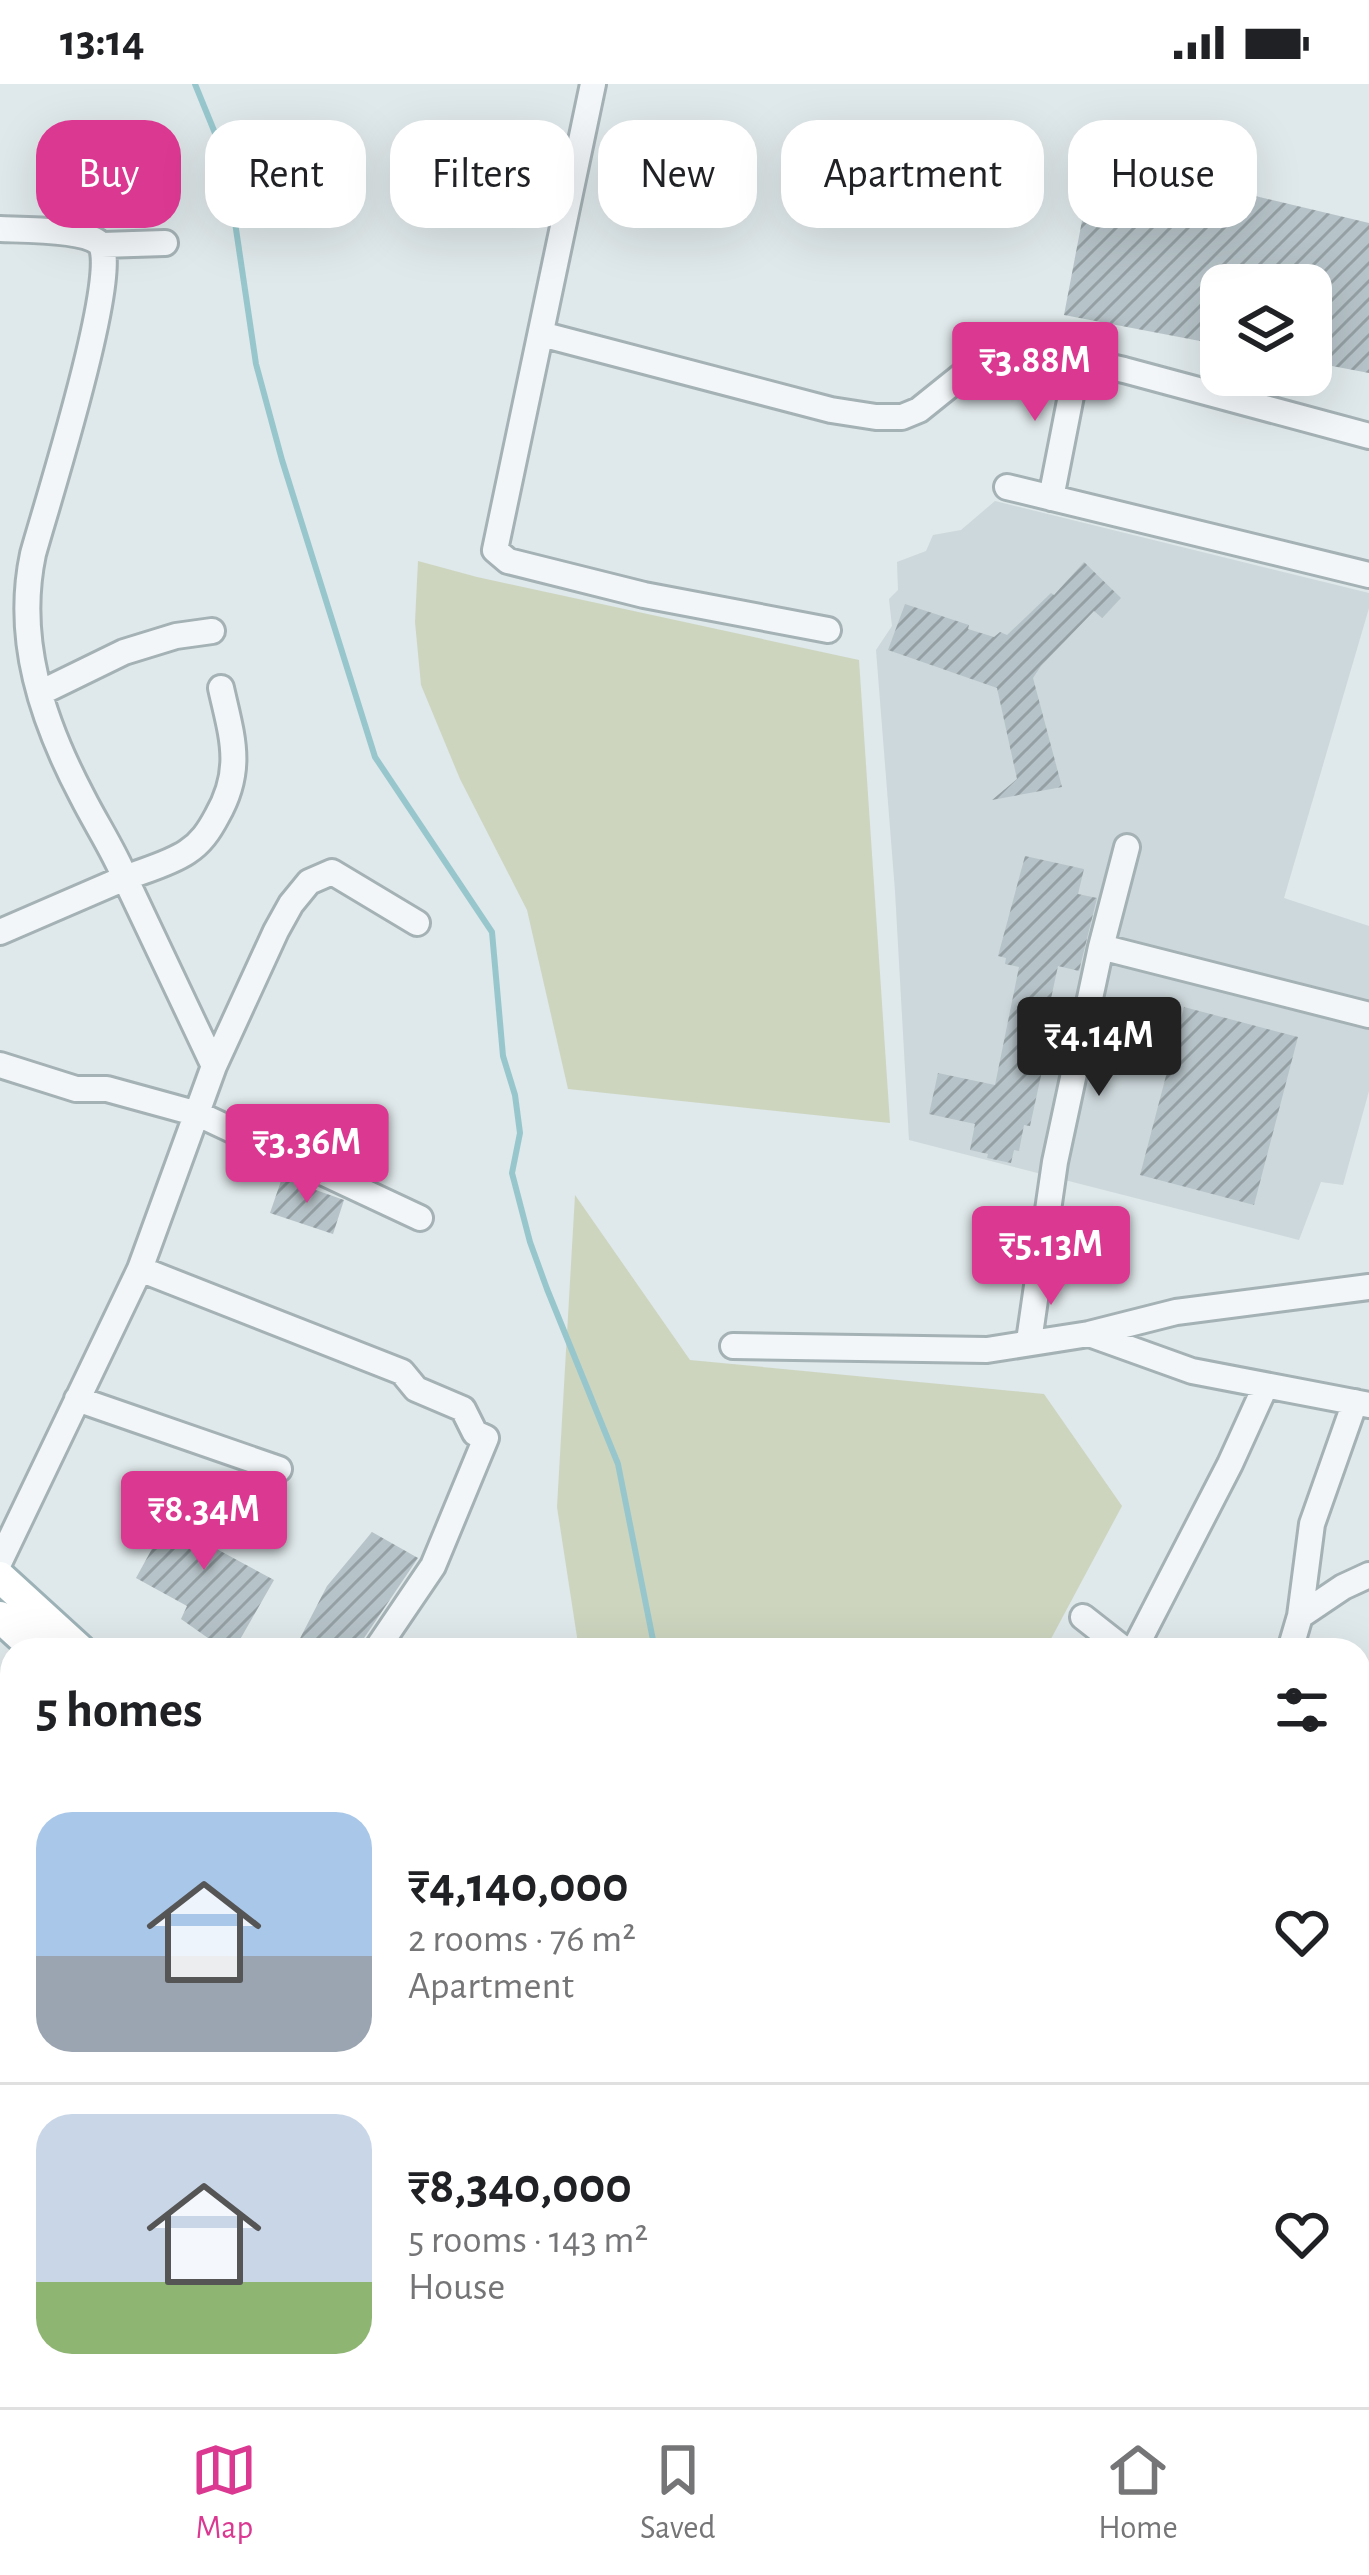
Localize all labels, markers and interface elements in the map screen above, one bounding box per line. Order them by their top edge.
text: 13:14 [60,19,145,64]
chip: Buy [36,120,181,228]
chip: Rent [205,120,366,228]
chip: Filters [390,120,574,228]
chip: New [598,120,757,228]
chip: Apartment [781,120,1044,228]
chip: House [1068,120,1257,228]
map controls [1200,264,1332,396]
button: layers [1200,264,1332,396]
pin: ₹3.88M [937,322,1133,424]
text: ₹3.88M [979,341,1091,380]
pin: ₹4.14M [1001,997,1197,1099]
text: ₹4.14M [1044,1016,1154,1055]
pin: ₹3.36M [209,1104,405,1206]
text: ₹3.36M [253,1123,361,1162]
pin: ₹5.13M [953,1206,1149,1308]
text: ₹5.13M [999,1225,1103,1264]
pin: ₹8.34M [106,1471,302,1573]
text: ₹8.34M [148,1490,260,1529]
icon: filters [1269,1677,1335,1743]
text: 5 homes [36,1685,203,1736]
icon: home [132,1860,276,2004]
text: ₹4,140,000 [408,1860,629,1911]
icon: heart [1269,1899,1335,1965]
text: 2 rooms · 76 m² [408,1920,636,1959]
text: Apartment [408,1967,574,2006]
text: ₹8,340,000 [408,2161,632,2212]
icon: home [132,2162,276,2306]
icon: heart [1269,2201,1335,2267]
text: 5 rooms · 143 m² [408,2221,648,2260]
text: House [408,2268,505,2307]
tab: Map [191,2437,257,2549]
tab: Saved [640,2437,716,2549]
tab: Home [1098,2437,1178,2549]

